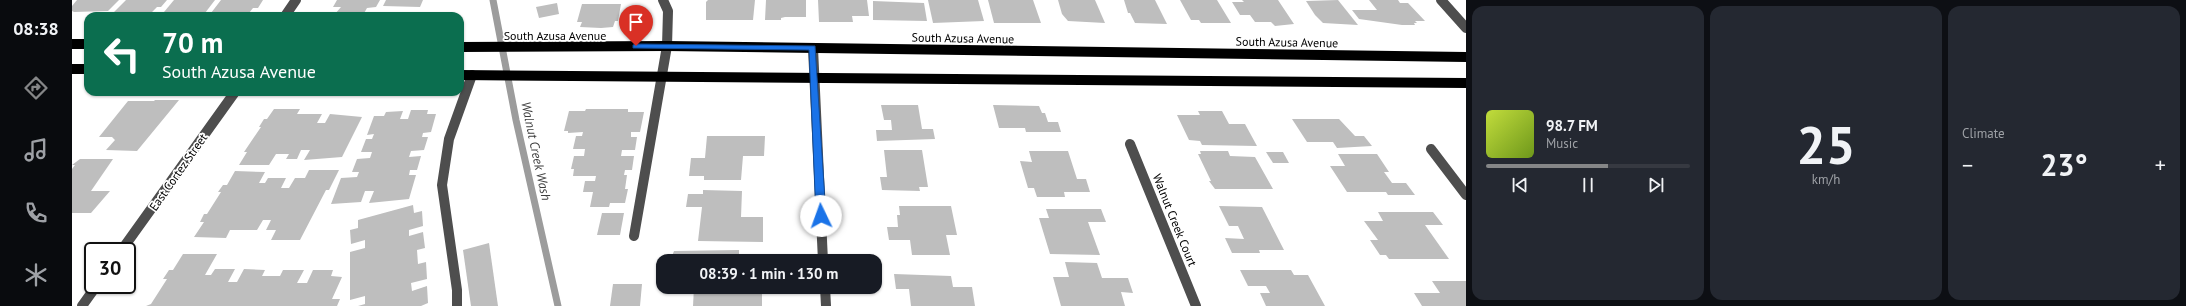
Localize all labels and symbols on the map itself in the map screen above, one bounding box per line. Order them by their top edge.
pin [619,5,653,46]
street label: South Azusa Avenue [504,28,606,43]
street label: South Azusa Avenue [912,30,1014,46]
street label: South Azusa Avenue [1236,34,1338,50]
water label: Walnut Creek Wash [517,100,555,202]
street label: East Cortez Street [146,131,210,213]
street label: Walnut Creek Court [1150,172,1200,268]
position arrow [800,195,842,237]
speed limit sign: 30 [84,242,136,294]

